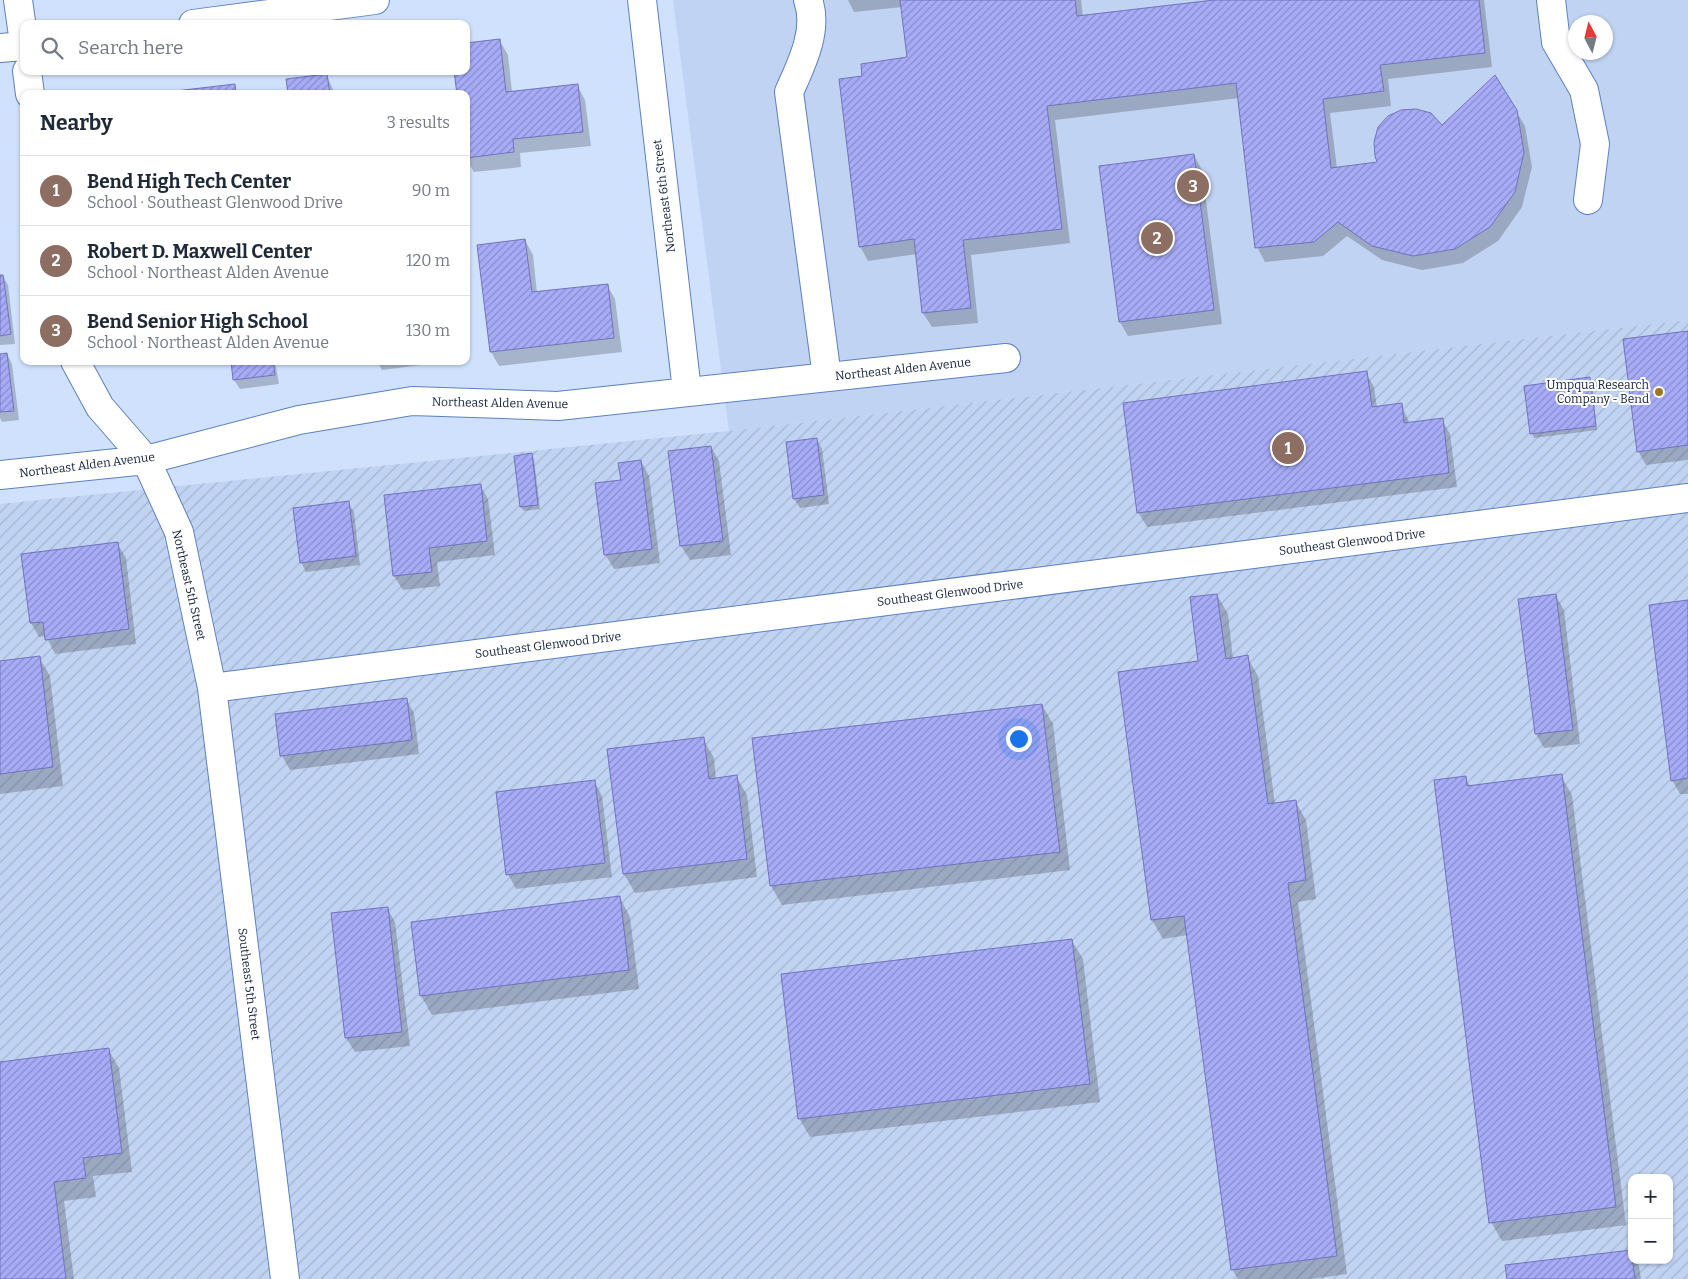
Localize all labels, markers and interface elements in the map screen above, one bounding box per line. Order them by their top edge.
north arrow [1568,15,1613,60]
search box [20,20,470,75]
icon: search [38,34,66,62]
text: Search here [78,36,183,59]
text: Nearby [40,110,113,136]
text: 3 results [387,113,450,132]
street label: Northeast 6th Street [650,138,678,253]
pin: 3 [1177,167,1209,205]
text: Bend High Tech Center [87,170,291,193]
text: 1 [53,181,59,200]
text: 90 m [412,181,450,200]
text: School · Southeast Glenwood Drive [87,193,343,212]
pin: 2 [1141,219,1173,257]
text: Robert D. Maxwell Center [87,240,312,263]
text: 2 [51,251,61,270]
text: 120 m [406,251,450,270]
text: School · Northeast Alden Avenue [87,263,329,282]
text: Bend Senior High School [87,310,308,333]
text: 3 [51,321,61,340]
text: 130 m [406,321,450,340]
text: School · Northeast Alden Avenue [87,333,329,352]
street label: Northeast Alden Avenue [834,355,972,383]
place label: Umpqua Research Company - Bend [1547,378,1650,406]
marker: Umpqua Research Company - Bend [1653,386,1665,398]
street label: Northeast Alden Avenue [432,395,568,411]
pin: 1 [1272,429,1304,467]
street label: Northeast Alden Avenue [18,450,156,480]
street label: Southeast Glenwood Drive [1278,526,1426,558]
street label: Northeast 5th Street [169,528,209,642]
street label: Southeast Glenwood Drive [876,577,1024,609]
street label: Southeast Glenwood Drive [474,629,622,661]
your location [1006,726,1032,752]
street label: Southeast 5th Street [235,927,263,1042]
map controls [1628,1174,1673,1264]
button: + [1628,1174,1673,1219]
button: − [1628,1219,1673,1264]

